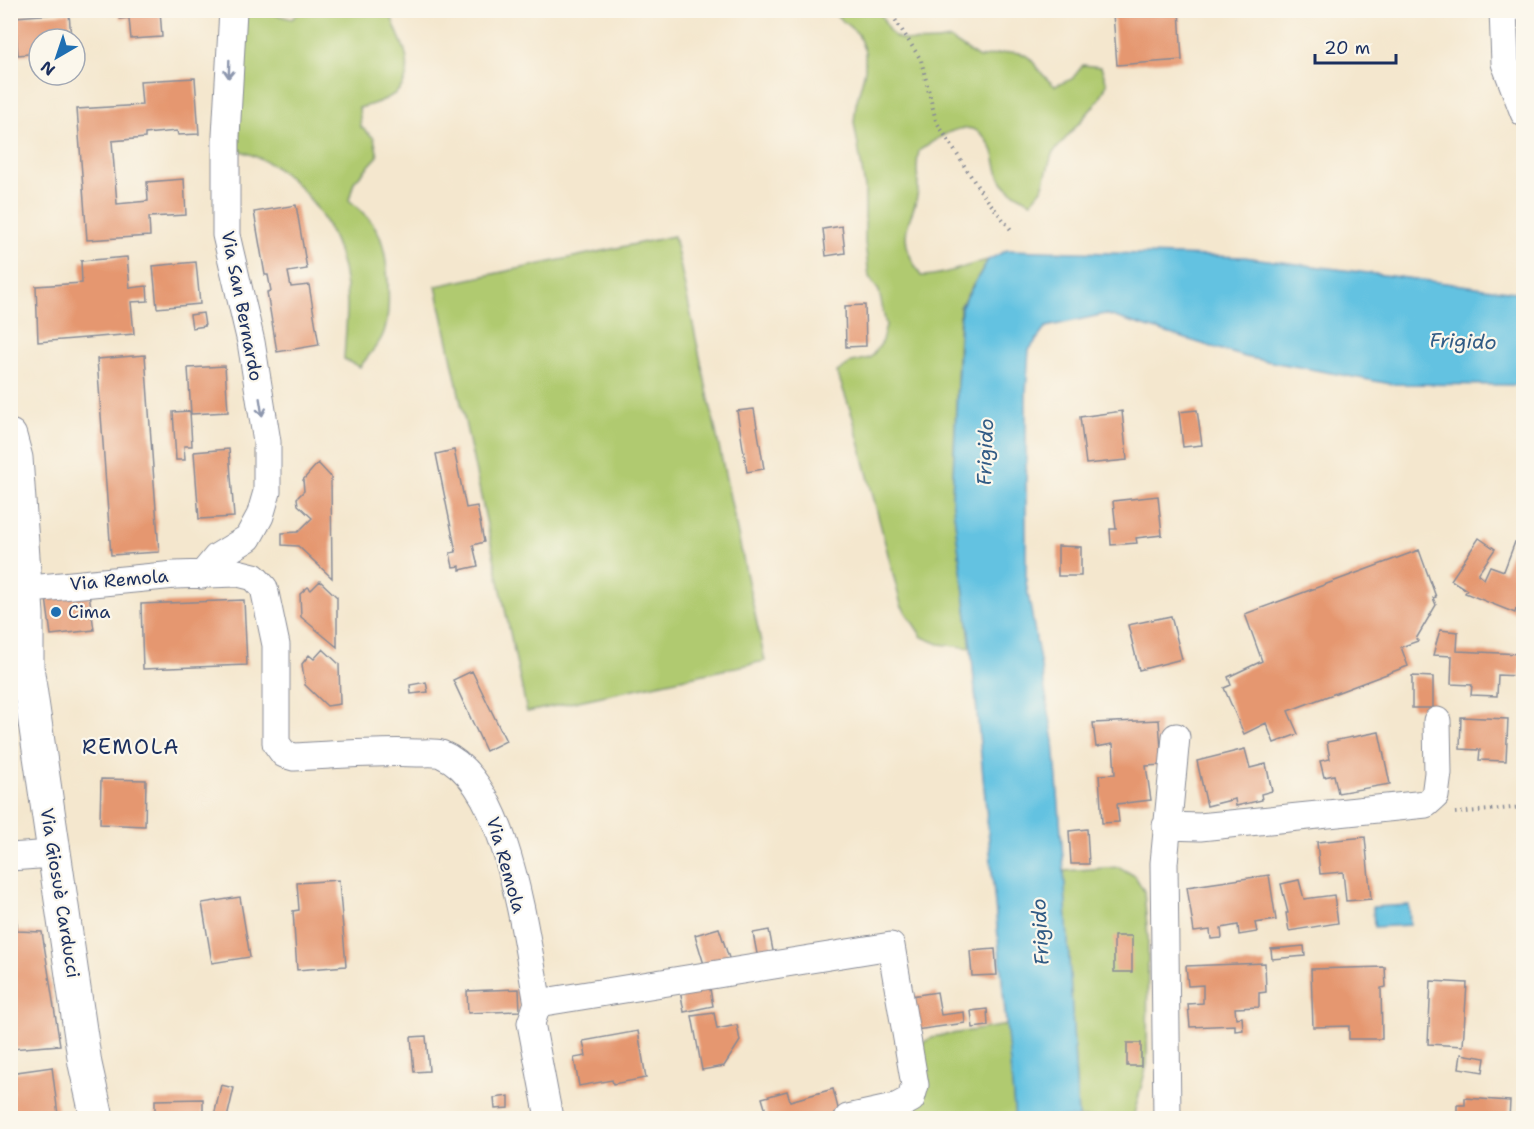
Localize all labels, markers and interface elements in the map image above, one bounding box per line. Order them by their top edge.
north arrow [27,27,87,87]
scale bar [1315,27,1396,65]
text: 20 m [1324,36,1370,60]
text: N [36,56,59,80]
one-way arrow [224,58,235,78]
street label: Via San Bernardo [216,229,268,383]
water label: Frigido [1429,327,1497,355]
one-way arrow [256,397,267,416]
water label: Frigido [971,418,999,486]
street label: Via Remola [69,564,169,596]
place label: Cima [68,600,110,624]
marker: Cima [49,605,63,619]
district label: REMOLA [82,733,180,761]
street label: Via Giosuè Carducci [35,806,85,980]
street label: Via Remola [481,814,531,916]
water label: Frigido [1025,898,1055,966]

